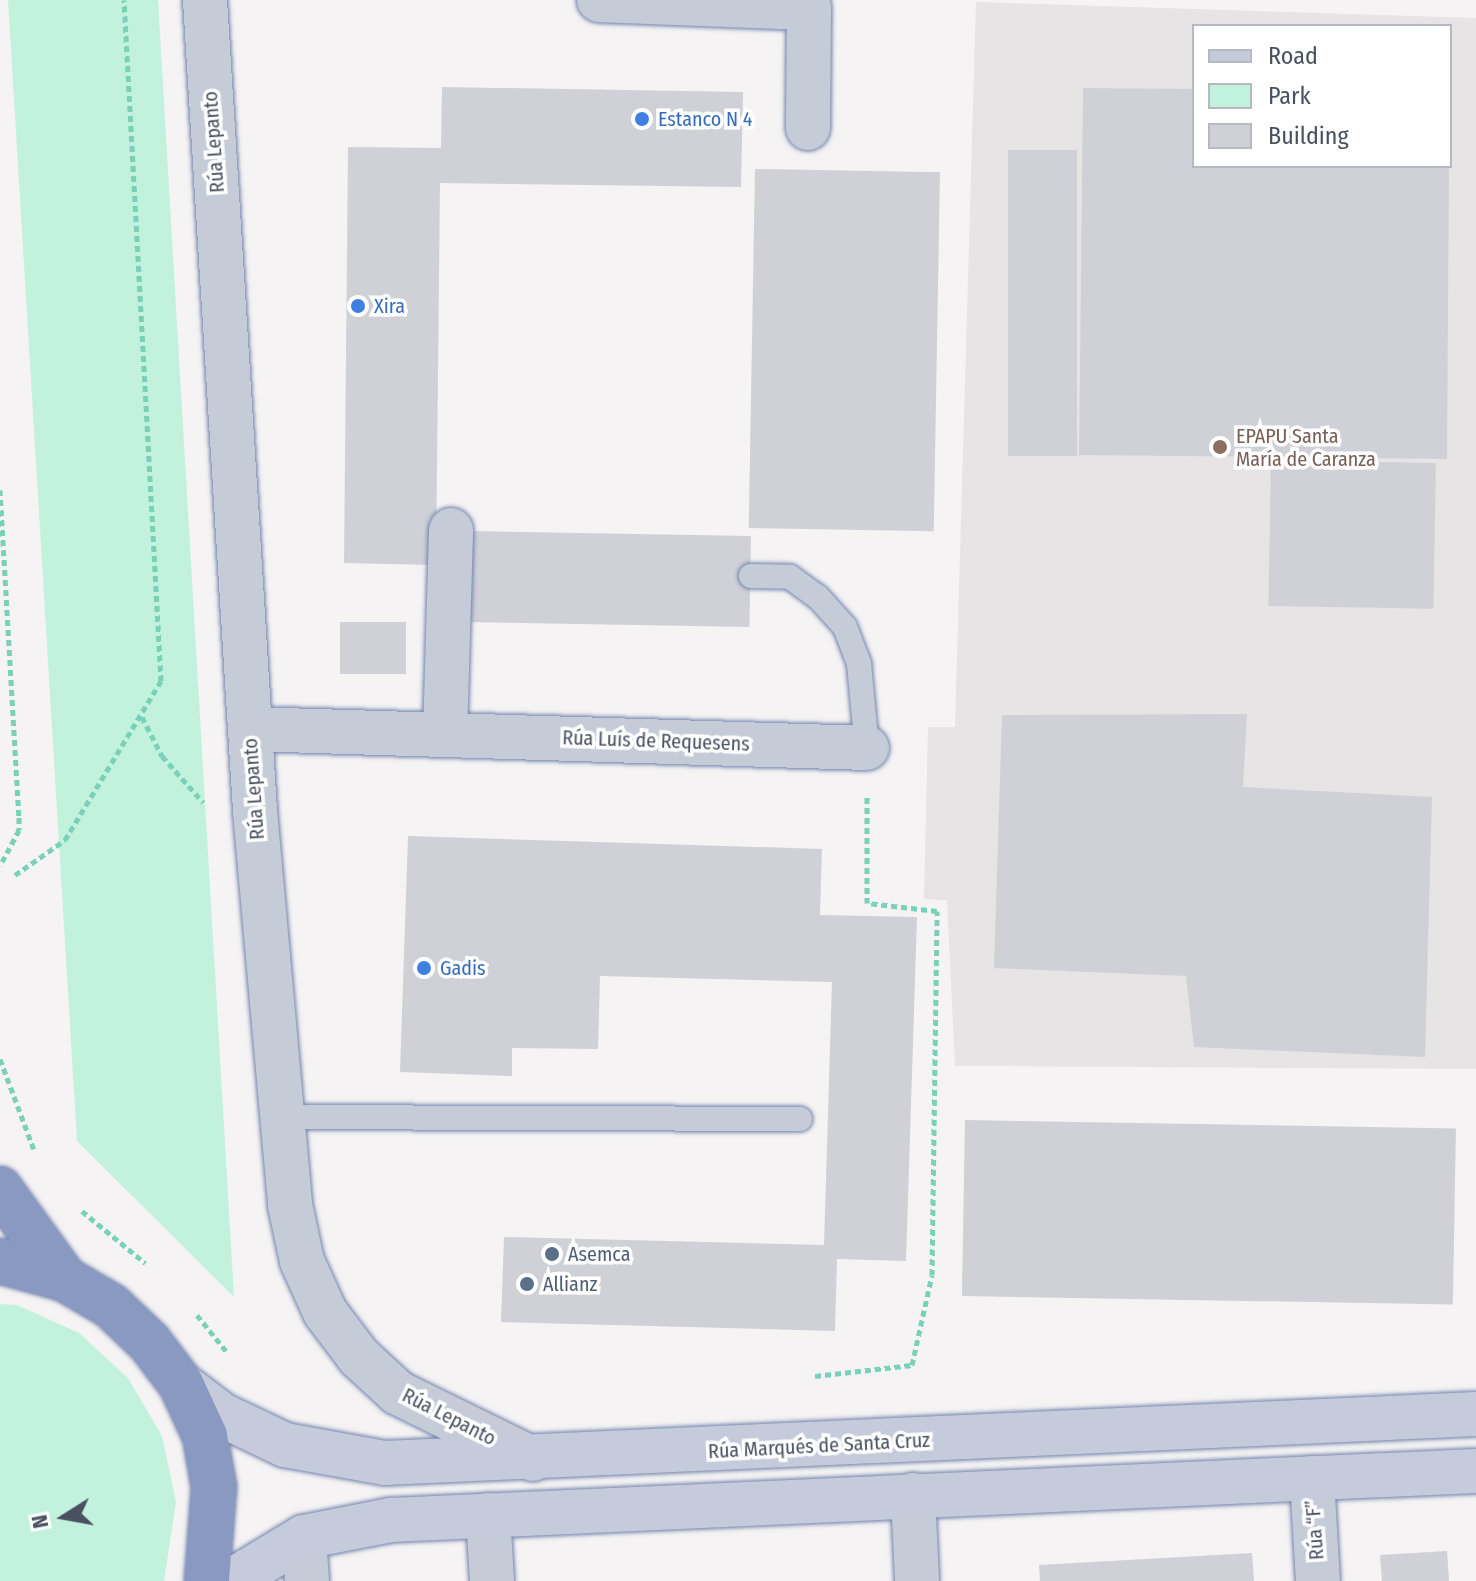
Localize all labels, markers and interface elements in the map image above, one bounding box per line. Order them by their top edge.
legend [1192,24,1452,168]
text: Road [1268,42,1318,70]
text: Park [1268,82,1311,110]
street label: Rúa Lepanto [198,90,230,194]
place label: Estanco N 4 [658,107,752,131]
marker: Estanco N 4 [633,110,651,128]
text: Building [1268,122,1349,150]
place label: Xira [374,294,405,318]
marker: Xira [349,297,367,315]
place label: EPAPU Santa María de Caranza [1236,424,1376,471]
marker: EPAPU Santa María de Caranza [1211,438,1229,456]
street label: Rúa Luís de Requesens [562,726,750,756]
street label: Rúa Lepanto [238,737,270,841]
place label: Gadis [440,956,486,980]
marker: Gadis [415,959,433,977]
place label: Asemca [568,1242,630,1266]
marker: Asemca [543,1245,561,1263]
place label: Allianz [543,1272,597,1296]
marker: Allianz [518,1275,536,1293]
street label: Rúa Lepanto [398,1383,500,1451]
street label: Rúa Marqués de Santa Cruz [707,1428,931,1464]
north arrow [24,1477,104,1557]
street label: Rúa “F” [1301,1499,1329,1561]
text: N [25,1513,54,1531]

